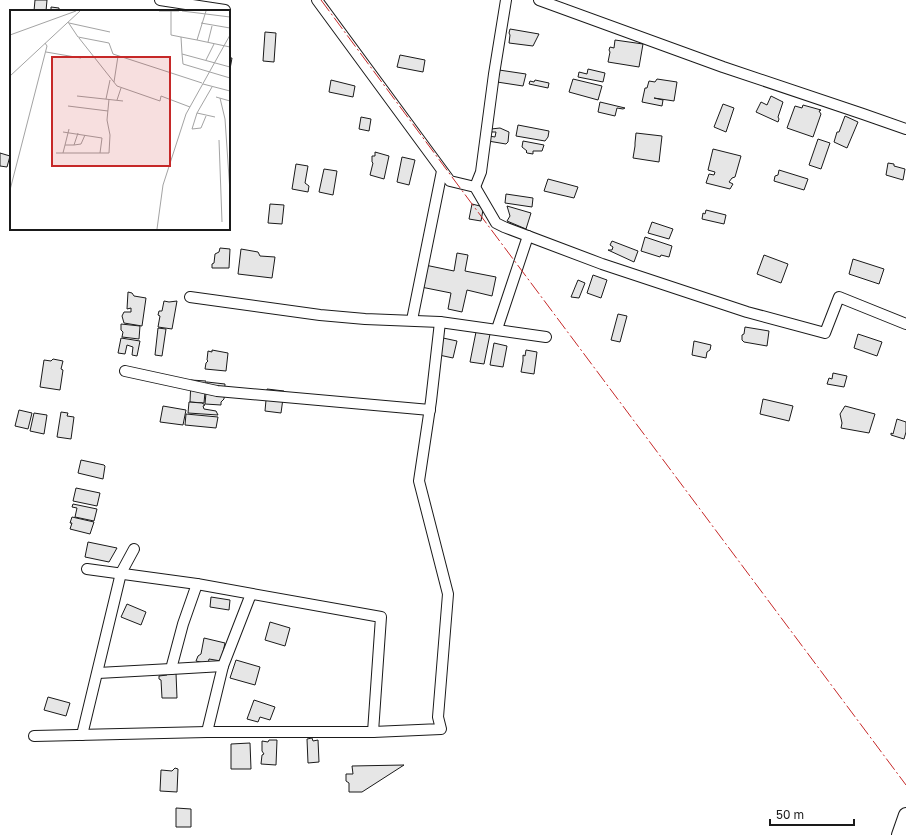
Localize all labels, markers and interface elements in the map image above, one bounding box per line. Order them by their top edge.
inset map [10,10,230,230]
scale bar [770,801,854,827]
text: 50 m [776,807,804,822]

